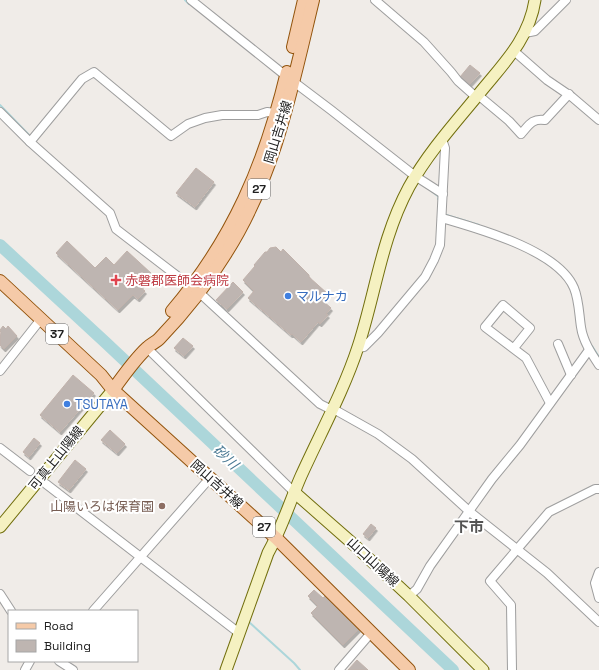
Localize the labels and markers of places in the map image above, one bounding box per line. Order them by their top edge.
place label: 赤磐郡医師会病院 [125,272,229,289]
marker: 赤磐郡医師会病院 [110,274,122,286]
place label: マルナカ [296,288,348,305]
marker: マルナカ [283,291,293,301]
place label: TSUTAYA [75,396,128,413]
marker: TSUTAYA [62,399,72,409]
place label: 山陽いろは保育園 [50,498,154,515]
marker: 山陽いろは保育園 [157,501,167,511]

